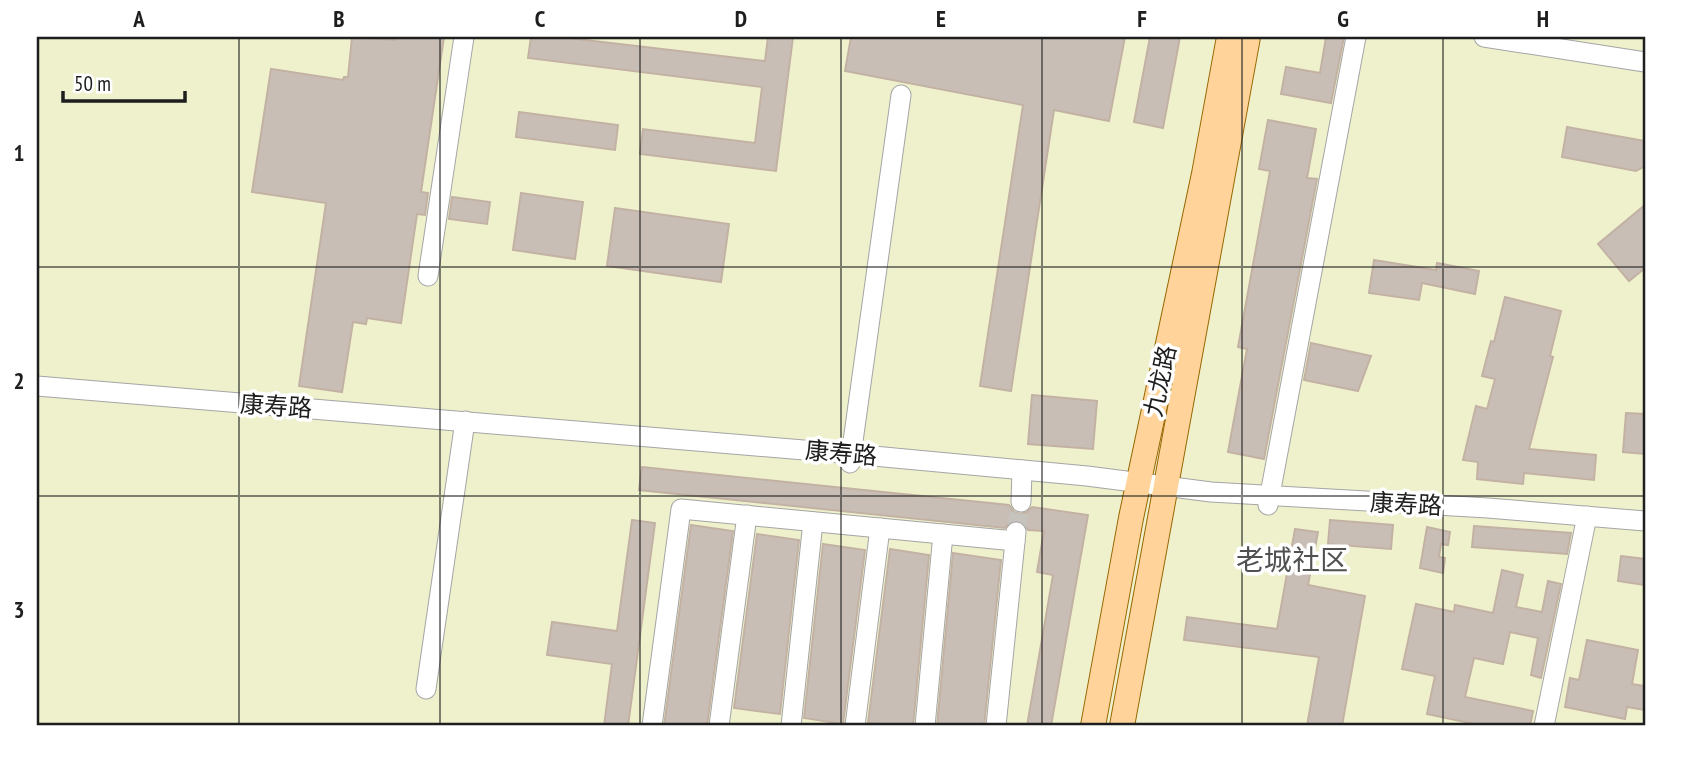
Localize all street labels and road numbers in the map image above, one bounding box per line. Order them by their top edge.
street label: 九龙路 [1137,343,1183,419]
street label: 康寿路 [239,388,313,424]
street label: 康寿路 [804,434,878,472]
street label: 康寿路 [1369,487,1443,521]

